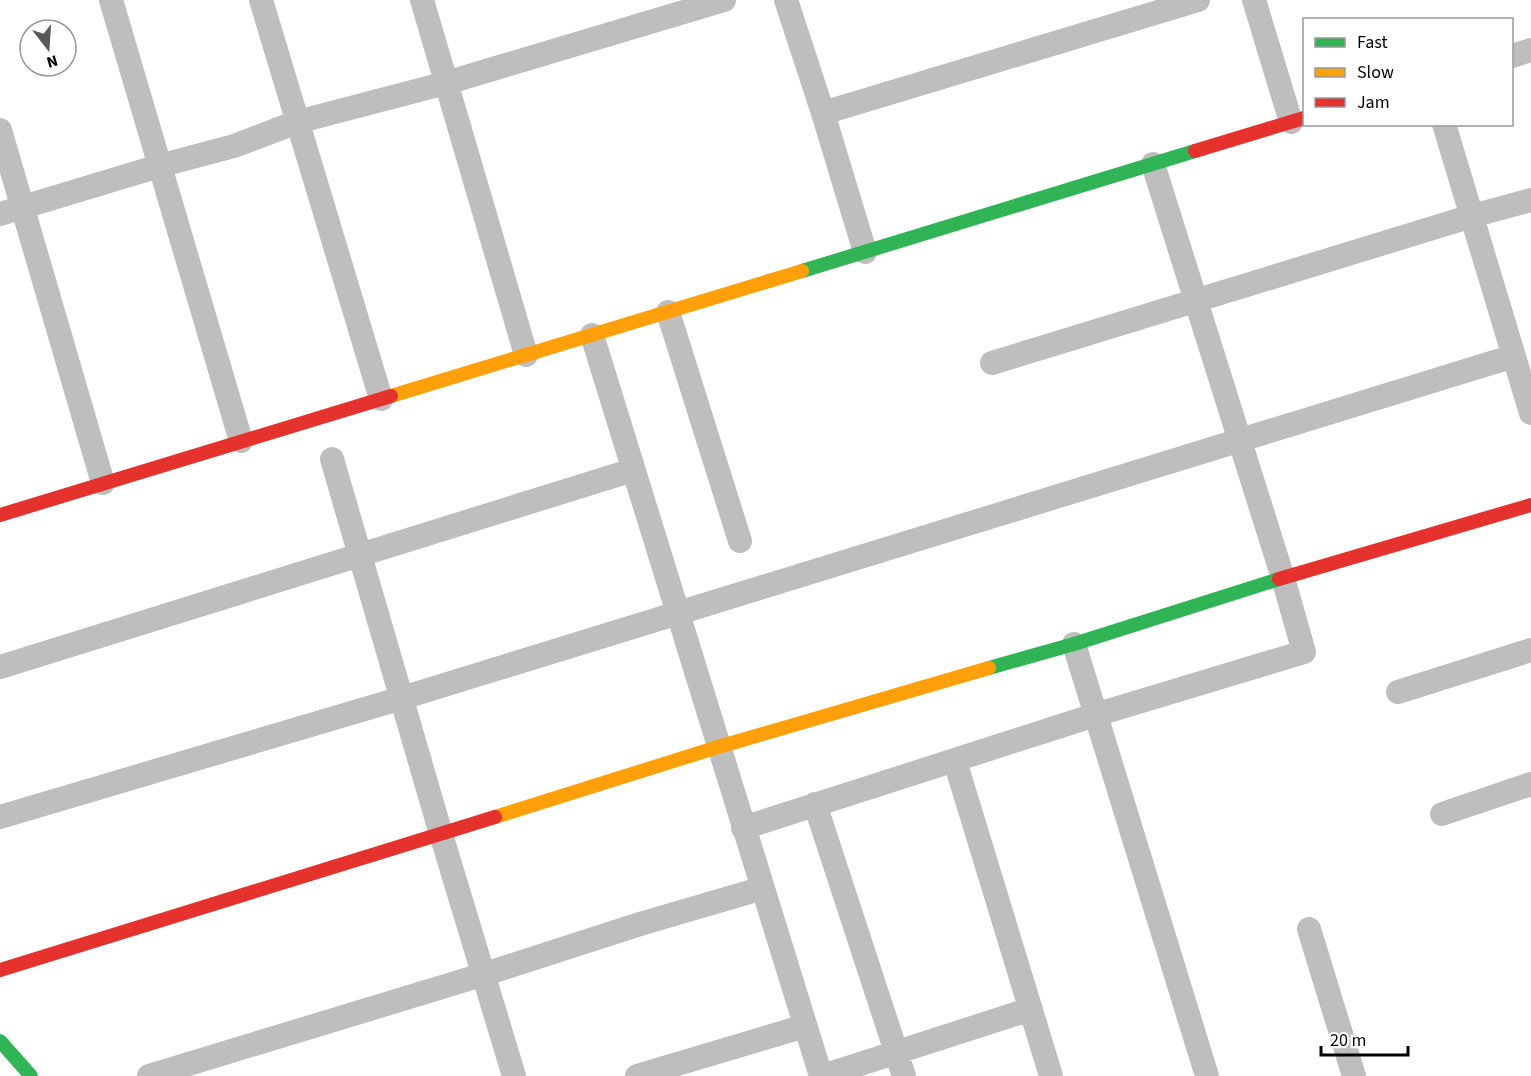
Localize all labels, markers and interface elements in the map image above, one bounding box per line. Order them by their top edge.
north arrow [18,18,78,78]
legend [1303,18,1513,126]
text: Fast [1357,30,1388,55]
text: N [44,49,60,73]
text: Slow [1357,60,1394,85]
text: Jam [1357,90,1390,115]
scale bar [1321,1019,1408,1057]
text: 20 m [1330,1028,1366,1053]

